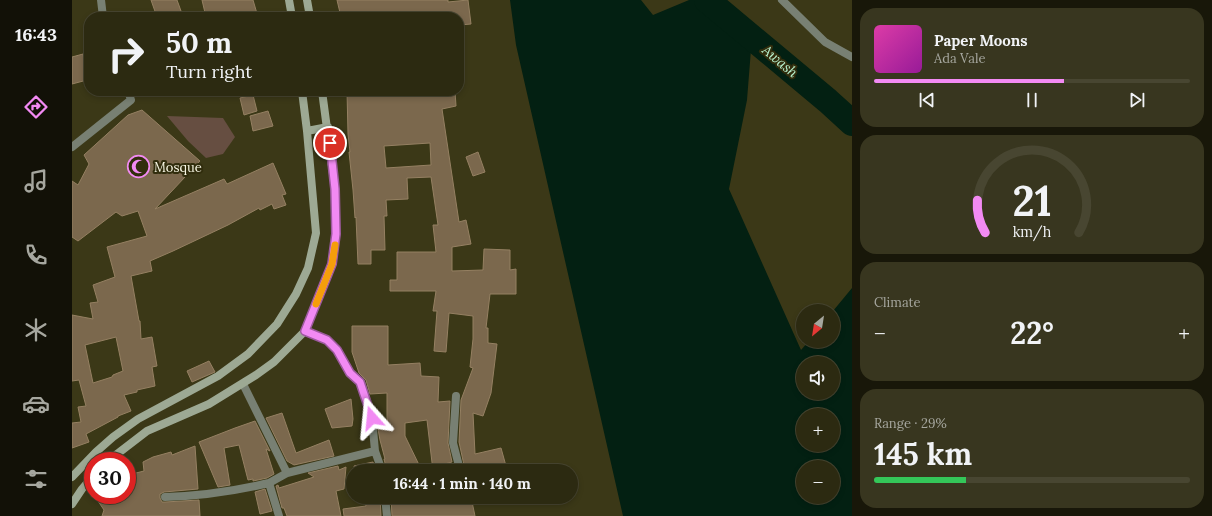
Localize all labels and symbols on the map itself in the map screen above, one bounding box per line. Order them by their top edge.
water label: Awash [758,40,802,81]
pin [313,126,347,160]
mosque icon: Mosque [125,154,151,180]
place label: Mosque [154,159,202,176]
north arrow [796,304,840,348]
position arrow [351,397,393,439]
speed limit sign: 30 [84,452,136,504]

